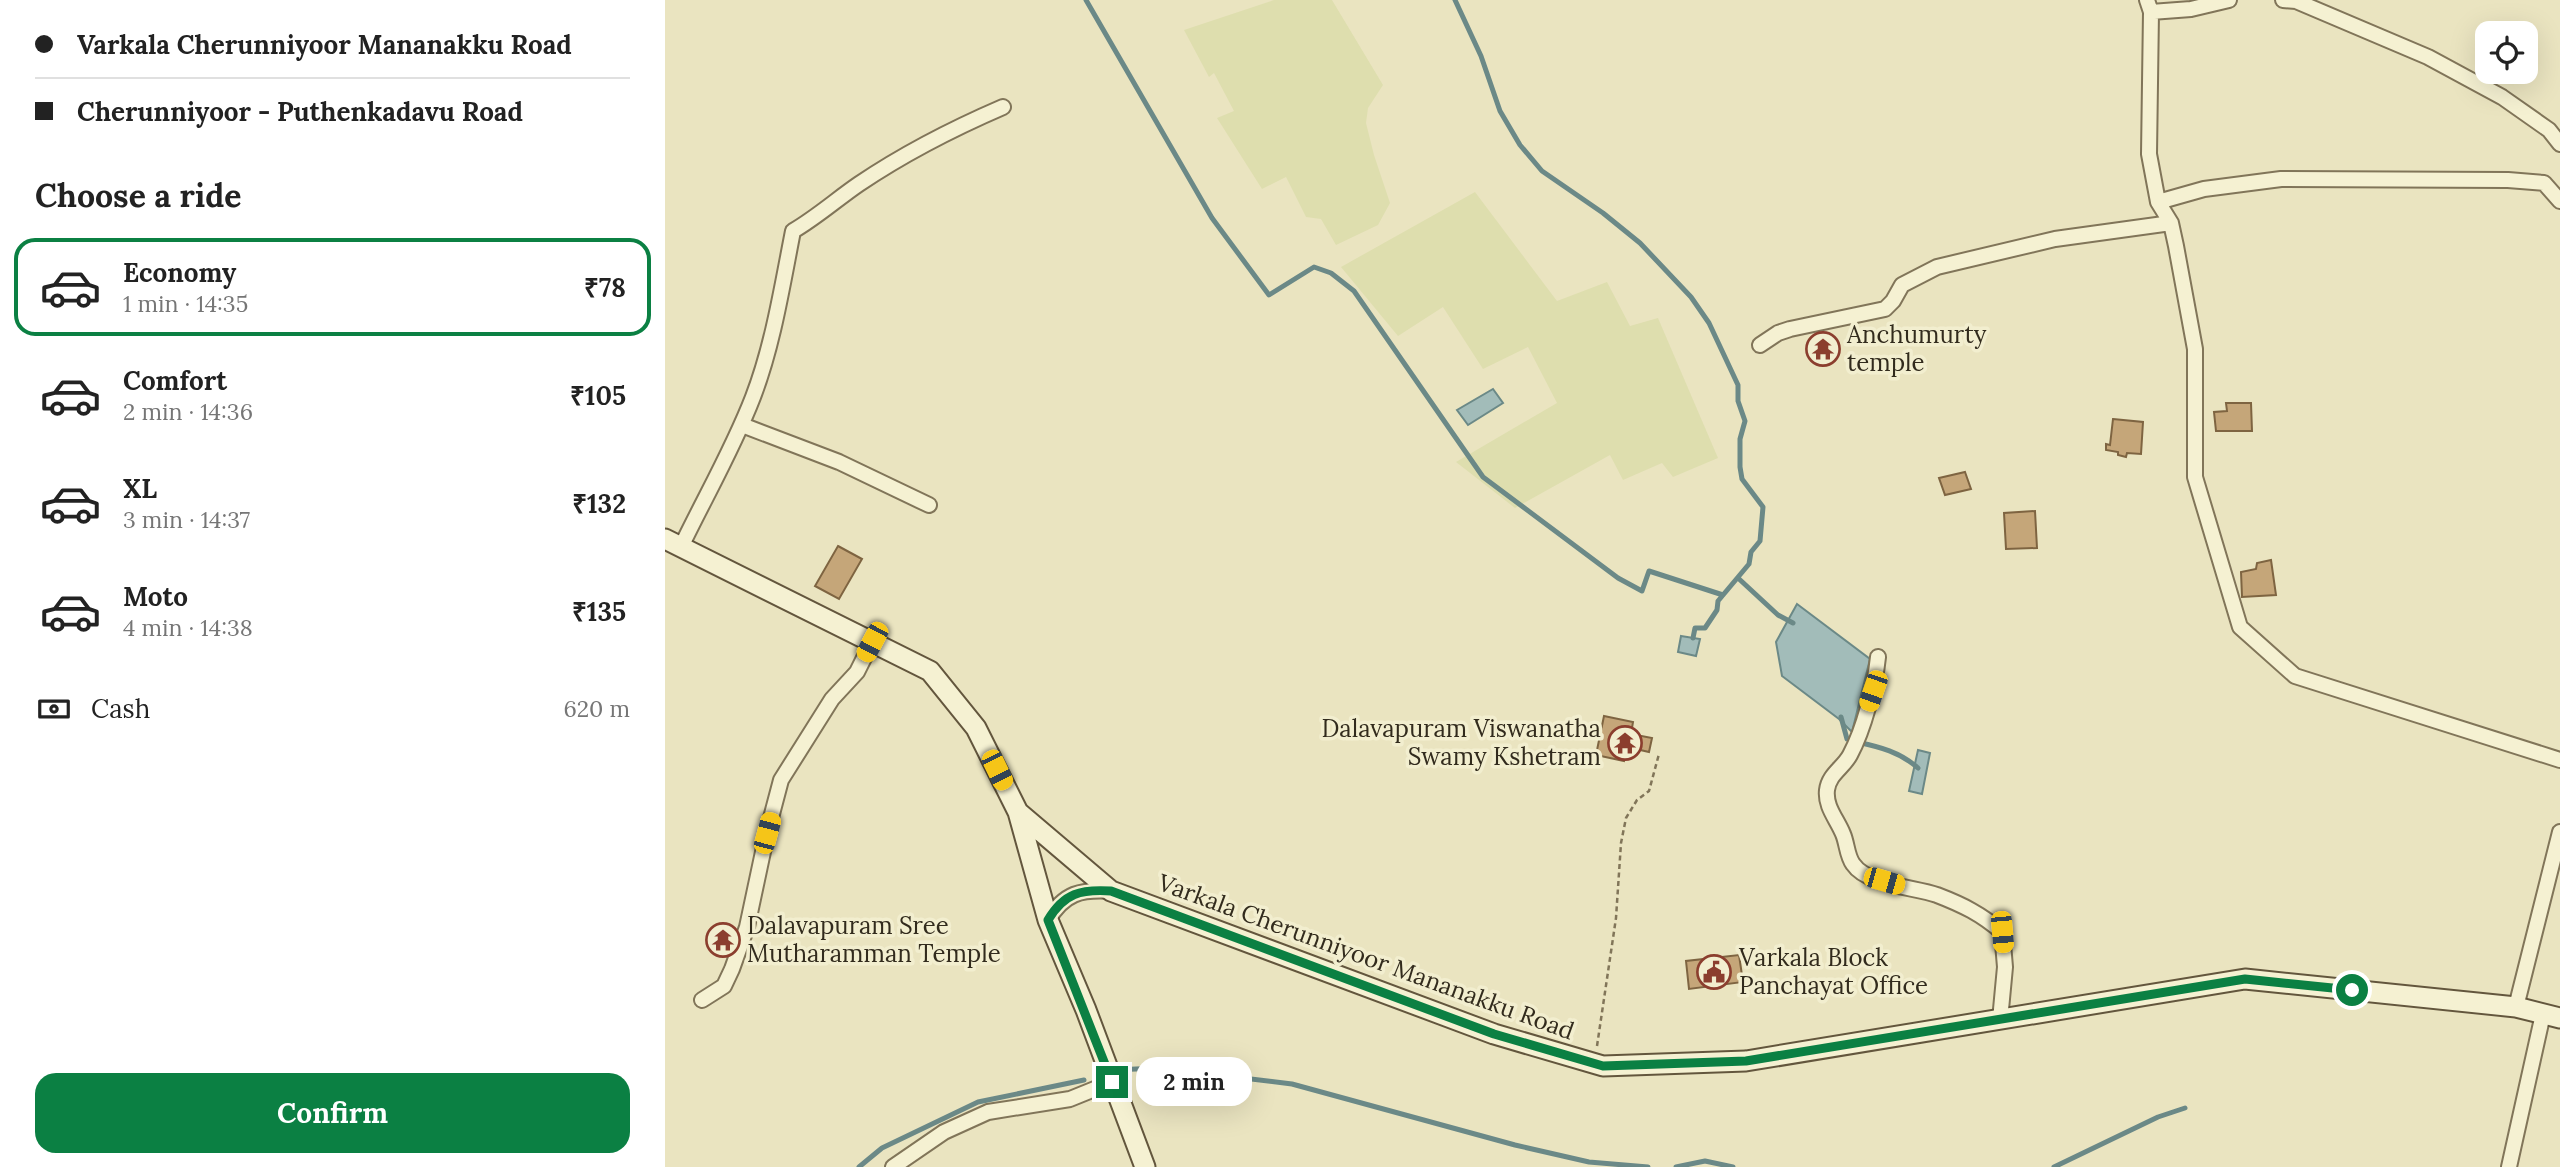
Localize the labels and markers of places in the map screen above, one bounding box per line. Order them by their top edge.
place label: Anchumurty temple [1846,319,1987,378]
temple icon: Anchumurty temple [1804,330,1842,368]
place label: Dalavapuram Viswanatha Swamy Kshetram [1322,713,1601,772]
temple icon: Dalavapuram Viswanatha Swamy Kshetram [1606,724,1644,762]
place label: Dalavapuram Sree Mutharamman Temple [747,910,1001,969]
temple icon: Dalavapuram Sree Mutharamman Temple [704,921,742,959]
place label: Varkala Block Panchayat Office [1738,942,1928,1001]
public building icon: Varkala Block Panchayat Office [1695,953,1733,991]

